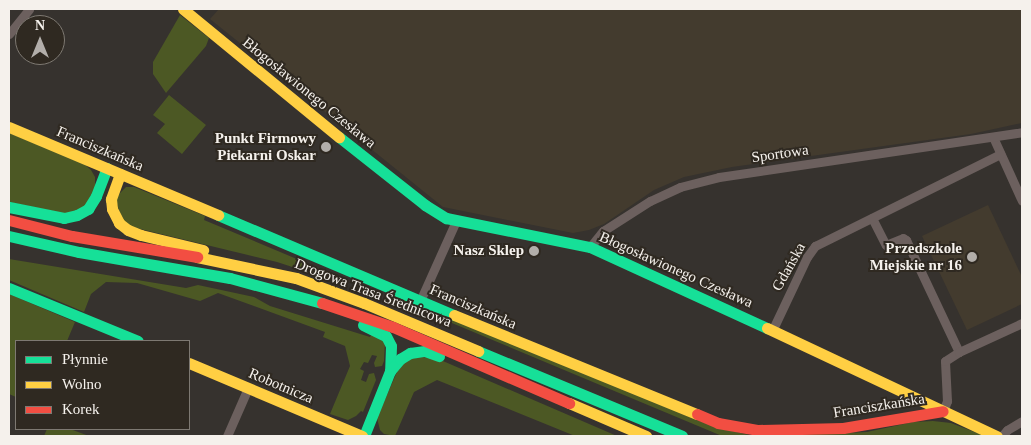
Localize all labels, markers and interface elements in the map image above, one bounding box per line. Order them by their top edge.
north arrow [15,15,65,65]
text: N [35,18,45,33]
street label: Błogosławionego Czesława [239,34,379,152]
street label: Franciszkańska [54,123,146,175]
place label: Punkt Firmowy Piekarni Oskar [215,129,316,164]
marker: Punkt Firmowy Piekarni Oskar [320,141,332,153]
street label: Sportowa [750,141,810,167]
street label: Błogosławionego Czesława [596,228,756,312]
place label: Przedszkole Miejskie nr 16 [870,239,962,274]
street label: Gdańska [768,240,810,294]
place label: Nasz Sklep [454,242,524,260]
marker: Nasz Sklep [528,245,540,257]
marker: Przedszkole Miejskie nr 16 [966,251,978,263]
street label: Drogowa Trasa Średnicowa [292,255,454,331]
street label: Franciszkańska [427,281,519,333]
legend [15,340,190,430]
text: Płynnie [62,351,108,367]
street label: Robotnicza [246,364,316,408]
text: Wolno [62,376,102,392]
street label: Franciszkańska [832,390,926,422]
text: Korek [62,401,100,417]

